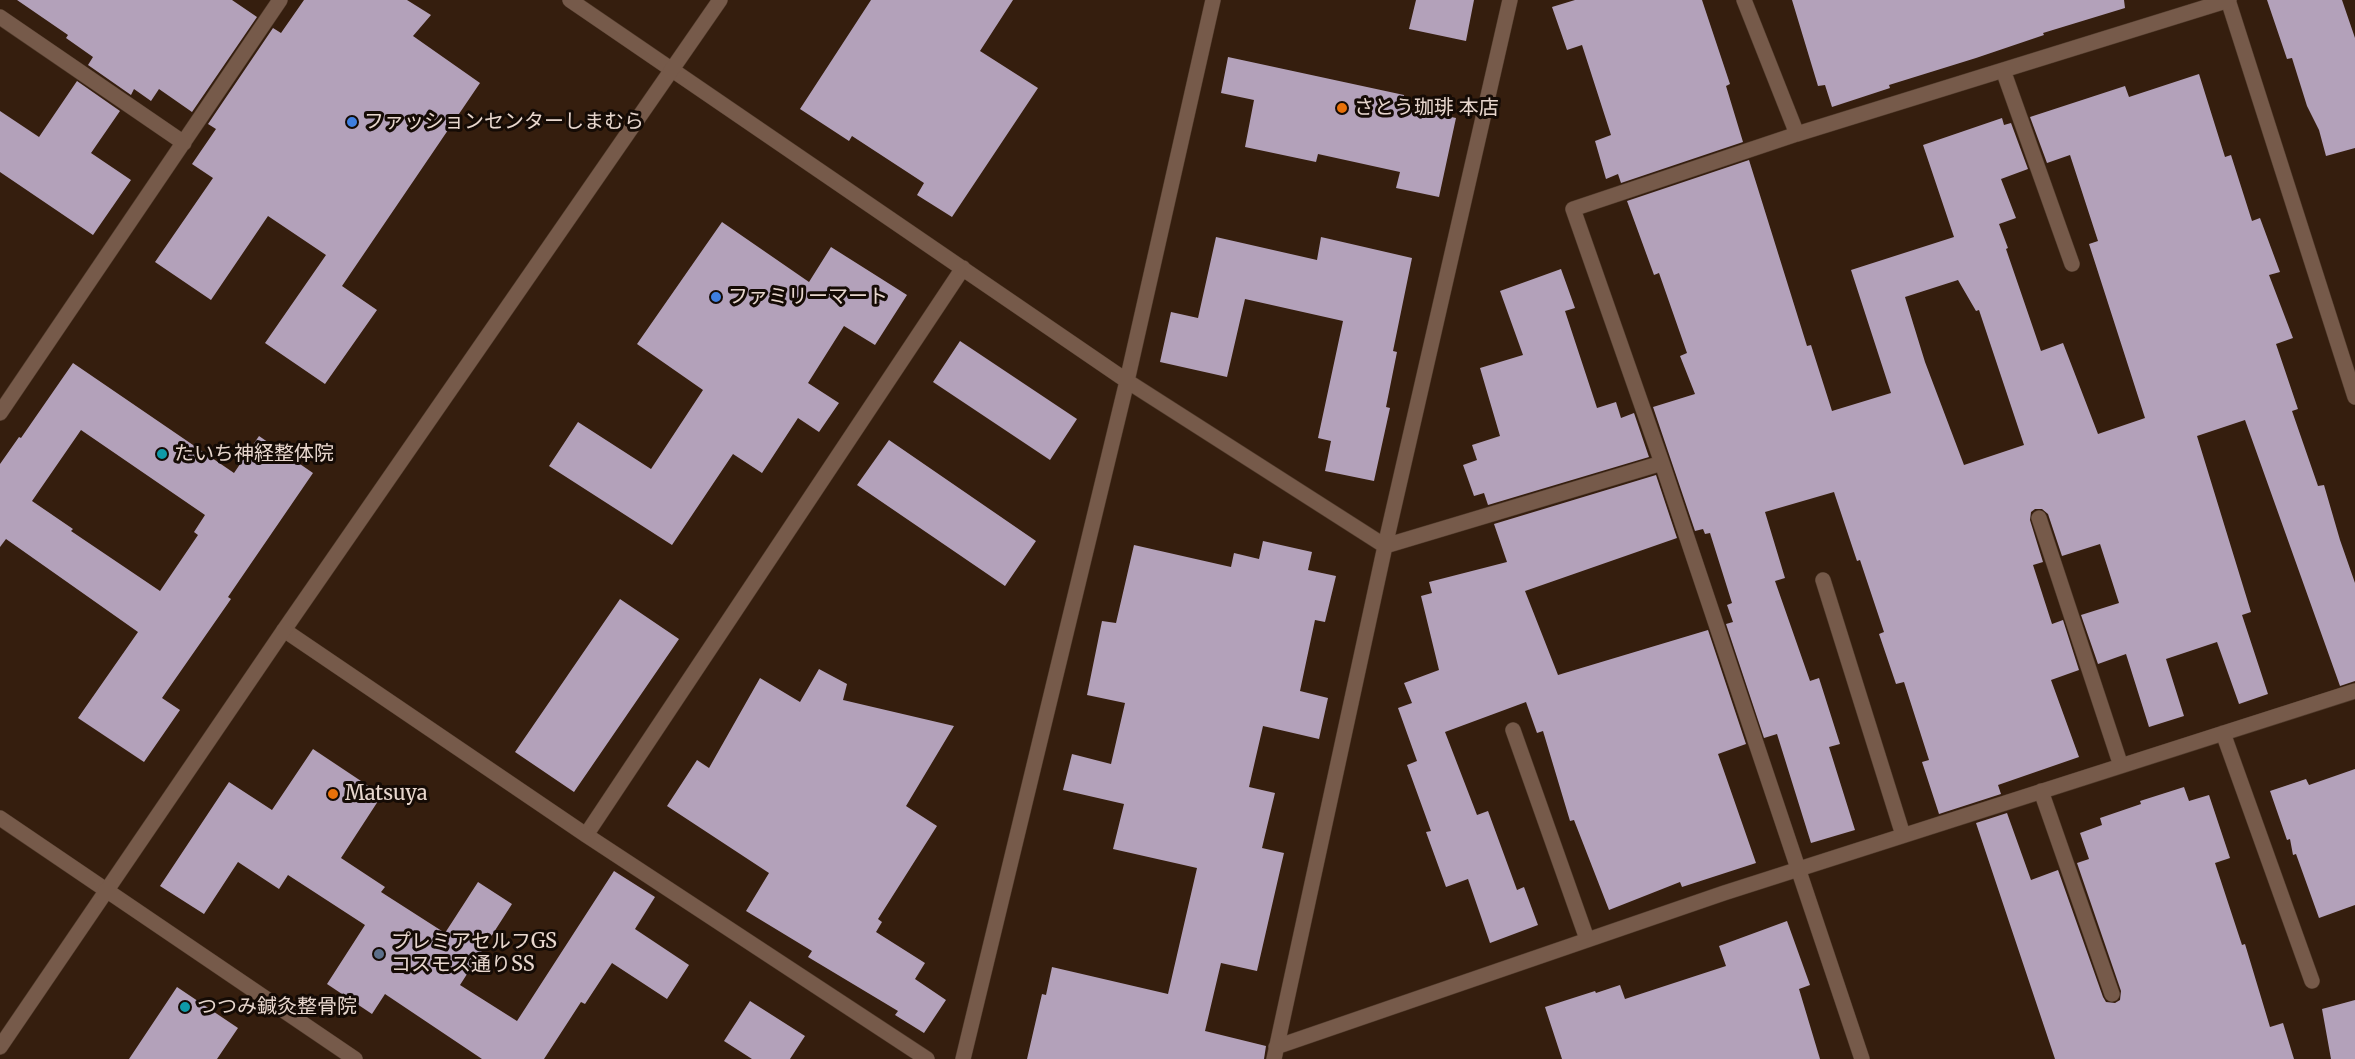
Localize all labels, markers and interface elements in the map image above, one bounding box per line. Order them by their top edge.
place label: さとう珈琲 本店 [1354,96,1499,120]
marker: さとう珈琲 本店 [1335,101,1349,115]
place label: ファッションセンターしまむら [364,110,644,134]
marker: ファッションセンターしまむら [345,115,359,129]
place label: ファミリーマート [728,285,888,309]
marker: ファミリーマート [709,290,723,304]
place label: たいち神経整体院 [174,442,334,466]
marker: たいち神経整体院 [155,447,169,461]
place label: Matsuya [345,782,427,806]
marker: Matsuya [326,787,340,801]
place label: プレミアセルフGS コスモス通りSS [391,930,557,977]
marker: プレミアセルフGS コスモス通りSS [372,947,386,961]
place label: つつみ鍼灸整骨院 [197,995,357,1019]
marker: つつみ鍼灸整骨院 [178,1000,192,1014]

